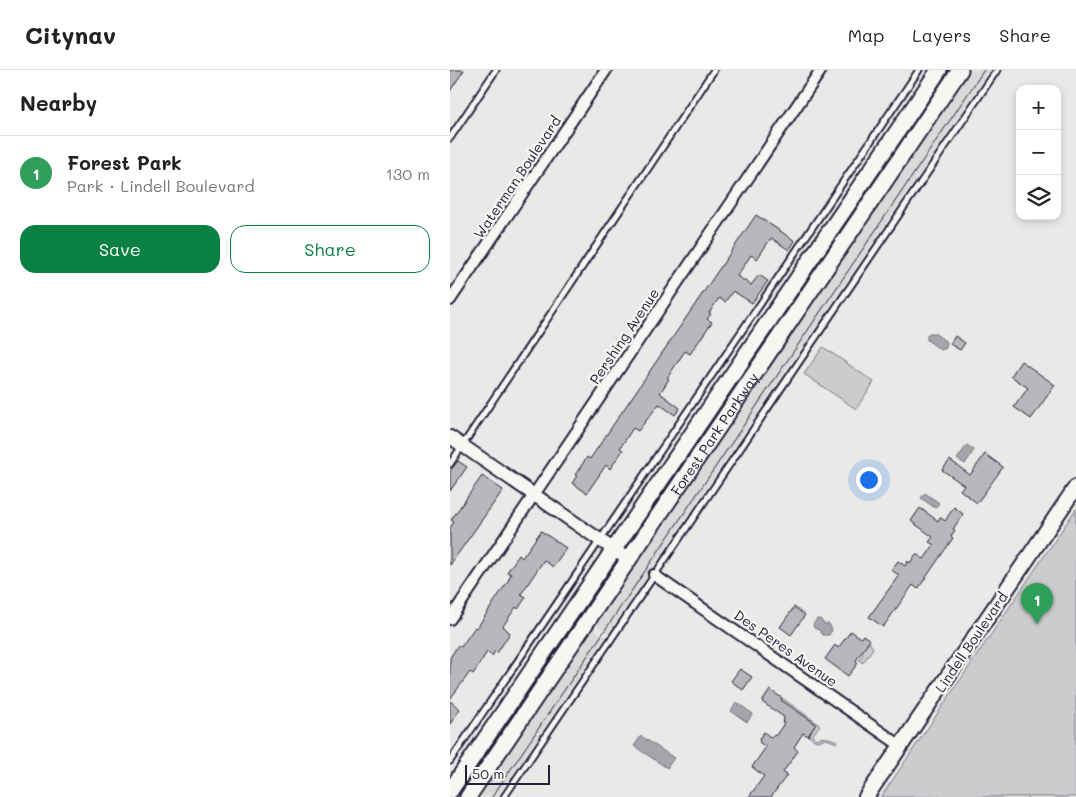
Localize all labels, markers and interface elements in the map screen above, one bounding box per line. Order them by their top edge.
text: Citynav [25,19,116,50]
text: Map [848,23,884,47]
text: Layers [912,23,971,47]
text: Share [999,23,1051,47]
map controls [1016,85,1061,220]
button: + [1016,85,1061,130]
text: Nearby [20,89,97,116]
street label: Waterman Boulevard [469,112,565,242]
button: − [1016,130,1061,175]
text: Forest Park [67,150,182,175]
text: 1 [32,163,40,184]
text: 130 m [386,163,430,184]
text: Park · Lindell Boulevard [67,175,255,196]
button: layers [1016,175,1061,220]
button: Save [20,225,220,273]
button: Share [230,225,430,273]
street label: Pershing Avenue [585,284,663,388]
street label: Forest Park Parkway [666,368,762,498]
your location [856,467,882,493]
pin: 1 [1021,583,1053,624]
street label: Lindell Boulevard [930,588,1012,696]
street label: Des Peres Avenue [730,605,842,691]
scale bar [465,762,550,785]
text: 50 m [472,764,504,783]

